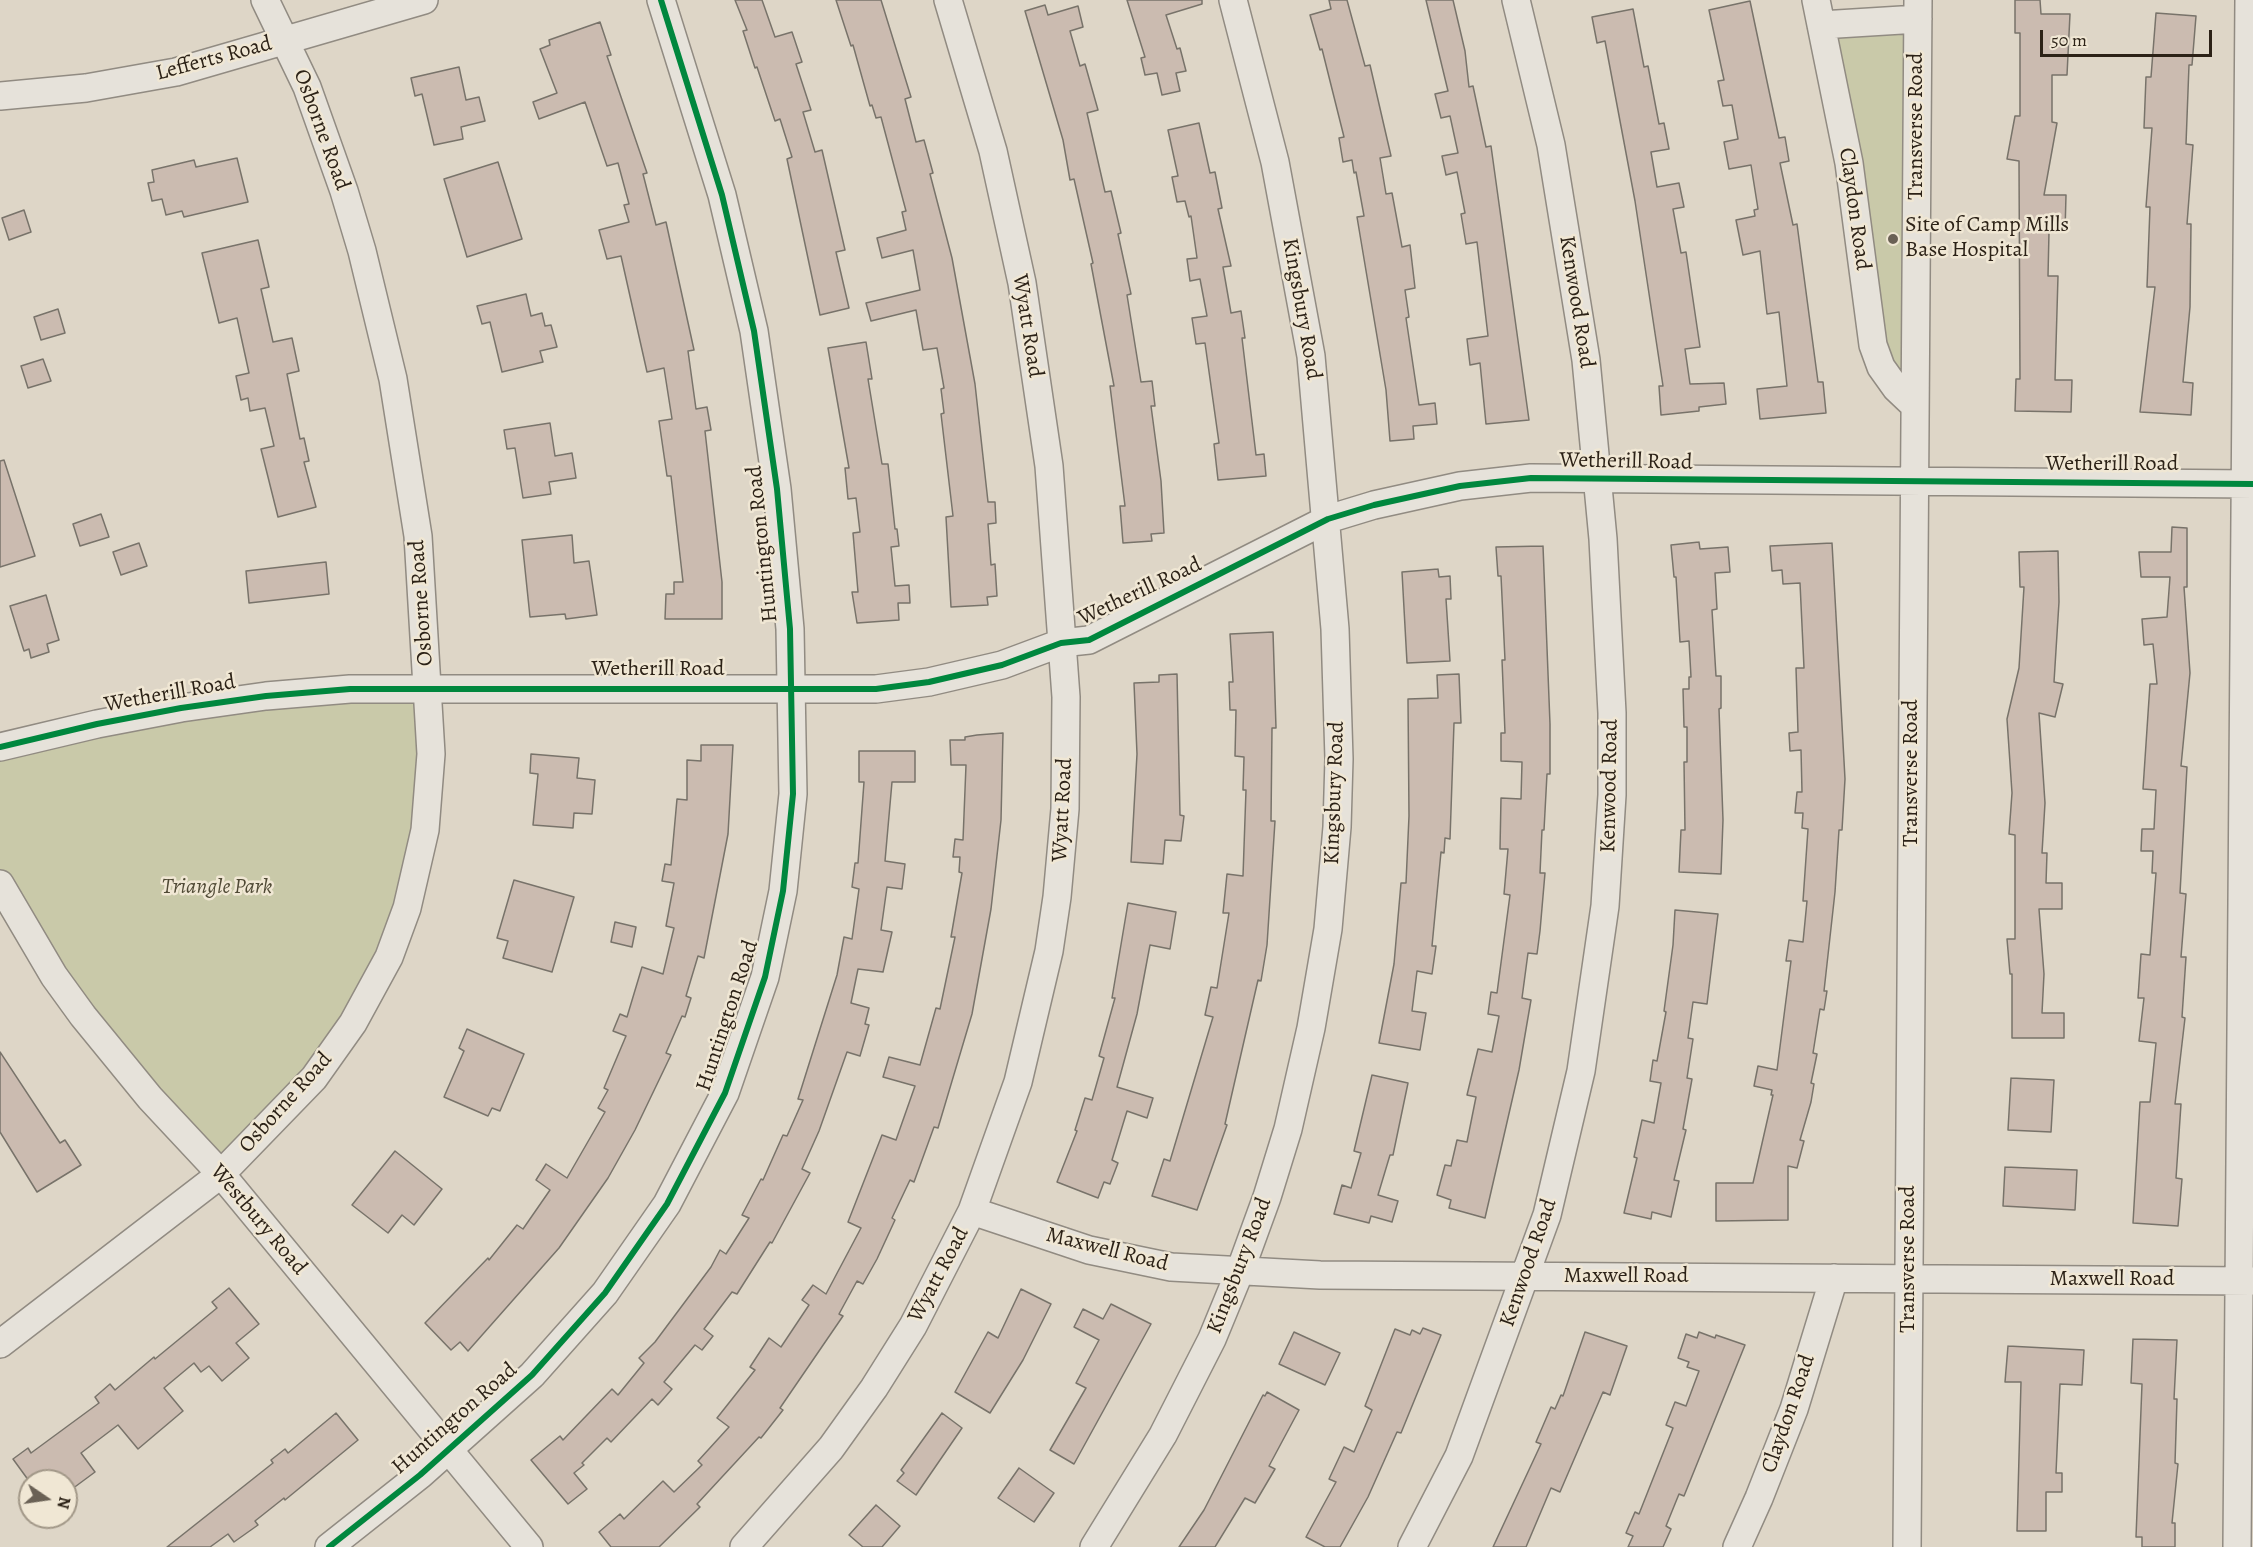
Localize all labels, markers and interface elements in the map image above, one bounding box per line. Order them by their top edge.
scale bar [2043,18,2216,56]
text: 50 m [2051,28,2087,52]
street label: Lefferts Road [153,31,275,87]
street label: Transverse Road [1904,52,1930,200]
street label: Osborne Road [287,66,355,194]
street label: Claydon Road [1832,146,1876,272]
place label: Site of Camp Mills Base Hospital [1905,213,2069,264]
marker: Site of Camp Mills Base Hospital [1886,232,1900,246]
street label: Kenwood Road [1553,234,1599,370]
street label: Kingsbury Road [1276,236,1326,382]
street label: Wyatt Road [1006,272,1048,380]
street label: Wetherill Road [1559,448,1693,476]
street label: Wetherill Road [2045,452,2179,478]
street label: Huntington Road [742,464,784,624]
street label: Osborne Road [404,539,440,667]
street label: Wetherill Road [1074,552,1206,632]
street label: Wetherill Road [591,657,725,683]
street label: Wetherill Road [102,669,238,719]
street label: Transverse Road [1899,699,1925,847]
street label: Kenwood Road [1596,719,1624,853]
street label: Kingsbury Road [1319,721,1351,865]
street label: Wyatt Road [1047,757,1079,863]
park label: Triangle Park [162,875,272,901]
street label: Huntington Road [691,937,765,1095]
street label: Osborne Road [234,1047,338,1159]
street label: Westbury Road [204,1159,312,1281]
street label: Transverse Road [1896,1185,1922,1333]
street label: Kingsbury Road [1202,1194,1278,1338]
street label: Kenwood Road [1495,1195,1563,1331]
street label: Maxwell Road [1043,1222,1171,1278]
street label: Wyatt Road [903,1223,975,1327]
street label: Maxwell Road [1563,1264,1689,1290]
street label: Maxwell Road [2049,1267,2175,1293]
street label: Claydon Road [1756,1351,1822,1477]
street label: Huntington Road [387,1357,523,1481]
north arrow [18,1469,78,1529]
text: N [52,1494,76,1511]

